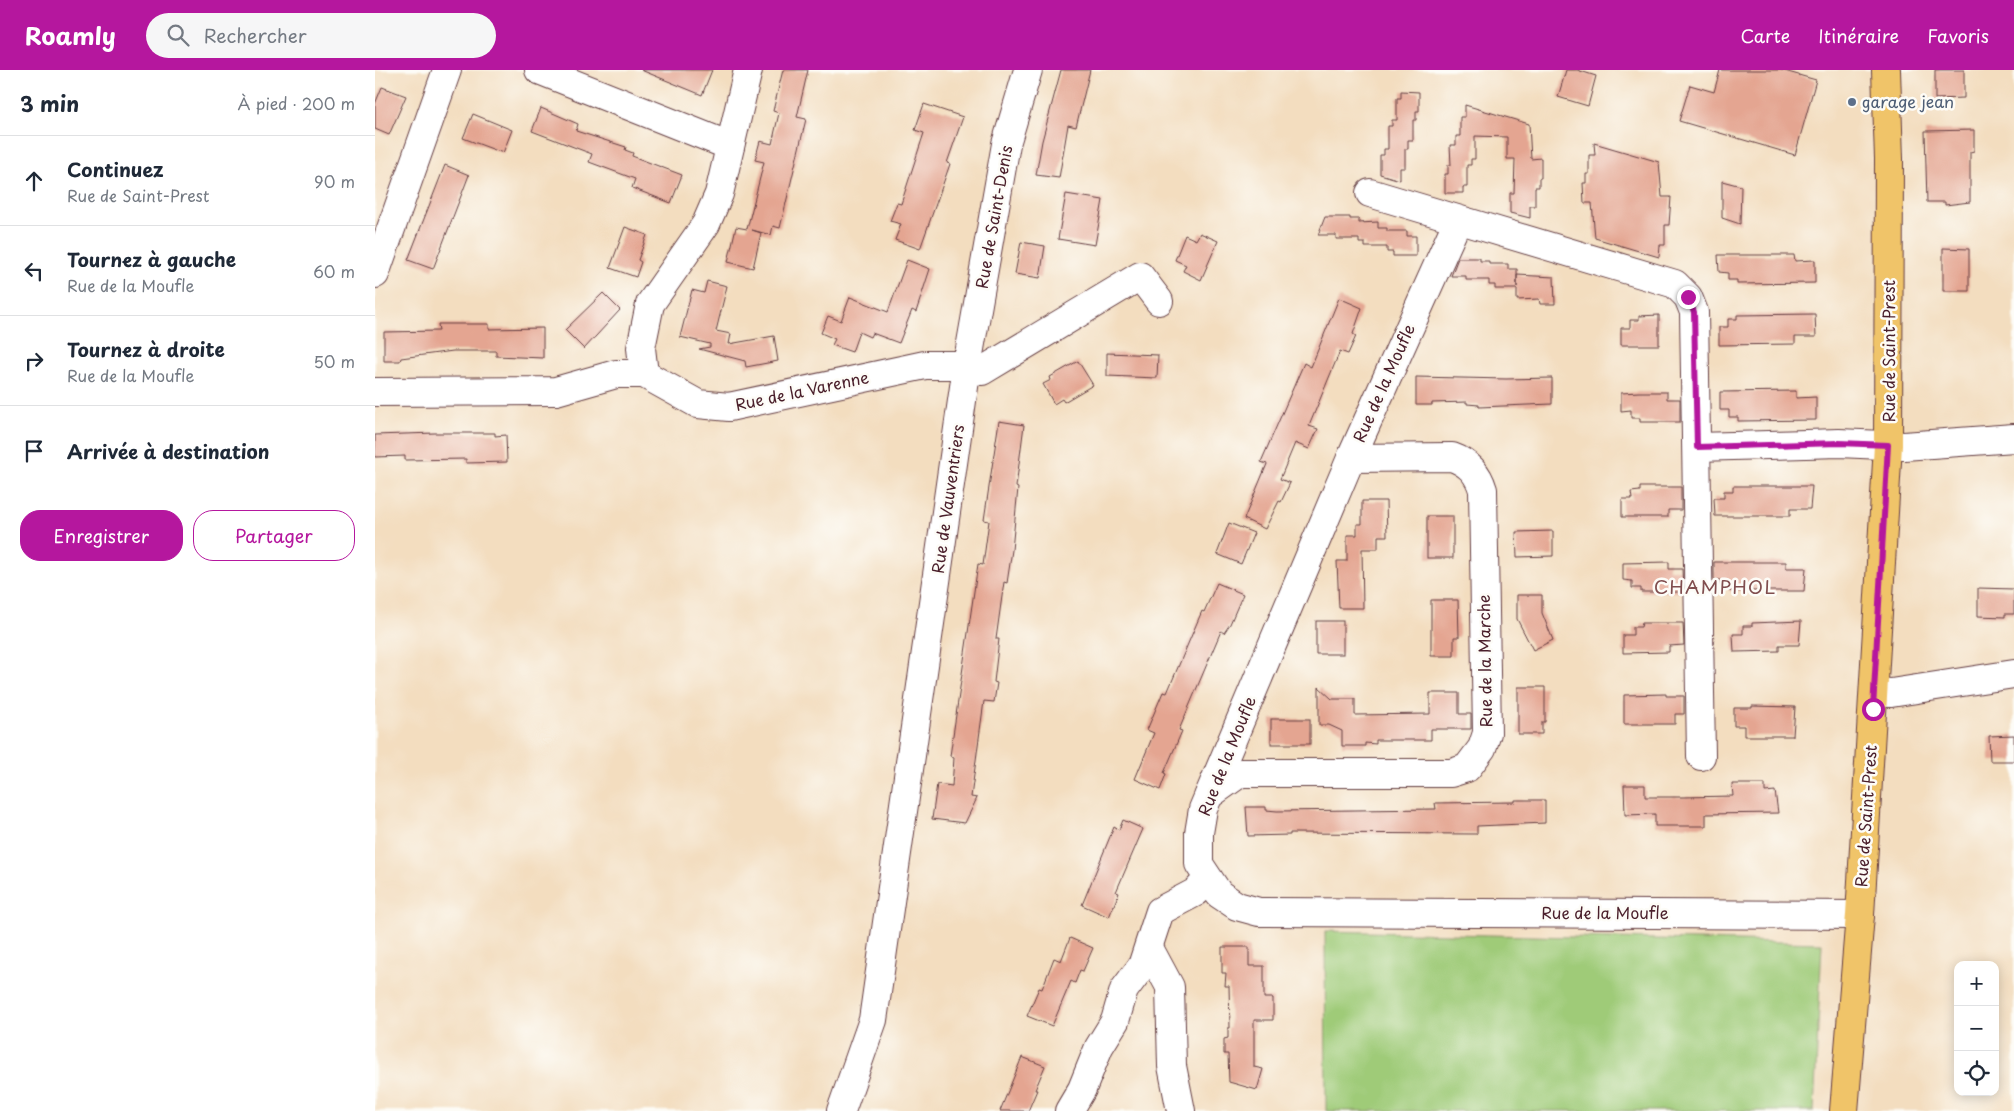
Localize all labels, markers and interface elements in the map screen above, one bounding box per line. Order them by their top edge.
search box [146,13,496,58]
text: Roamly [25,17,116,53]
icon: search [164,21,192,49]
text: Rechercher [204,21,307,49]
text: Carte [1740,22,1790,49]
text: Itinéraire [1818,22,1899,49]
text: Favoris [1927,22,1989,49]
text: 3 min [20,87,79,119]
place label: garage jean [1862,89,1954,113]
text: À pied · 200 m [238,91,355,115]
marker: garage jean [1846,96,1858,108]
street label: Rue de Saint-Denis [969,143,1017,290]
text: Continuez [67,155,164,183]
icon: ahead [20,167,48,195]
text: 90 m [314,169,355,193]
text: Rue de Saint-Prest [67,183,209,207]
text: Tournez à gauche [67,245,236,273]
icon: left [20,257,48,285]
text: 60 m [313,259,355,283]
text: Rue de la Moufle [67,273,194,297]
street label: Rue de Saint-Prest [1876,280,1900,422]
route end [1677,286,1700,309]
street label: Rue de la Moufle [1346,320,1420,446]
text: Tournez à droite [67,335,225,363]
icon: right [20,347,48,375]
text: 50 m [314,349,355,373]
text: Rue de la Moufle [67,363,194,387]
street label: Rue de la Varenne [733,364,871,416]
street label: Rue de Vauventriers [925,423,969,575]
icon: arrive [20,437,48,465]
text: Arrivée à destination [67,437,270,465]
button: Enregistrer [20,510,183,561]
button: Partager [193,510,355,561]
district label: CHAMPHOL [1654,572,1776,600]
street label: Rue de la Marche [1471,594,1497,728]
street label: Rue de la Moufle [1191,692,1261,819]
route start [1862,698,1885,721]
street label: Rue de Saint-Prest [1848,744,1882,888]
street label: Rue de la Moufle [1541,900,1669,924]
map controls [1954,961,1999,1096]
button: + [1954,961,1999,1006]
button: − [1954,1006,1999,1051]
button: locate [1954,1051,1999,1096]

